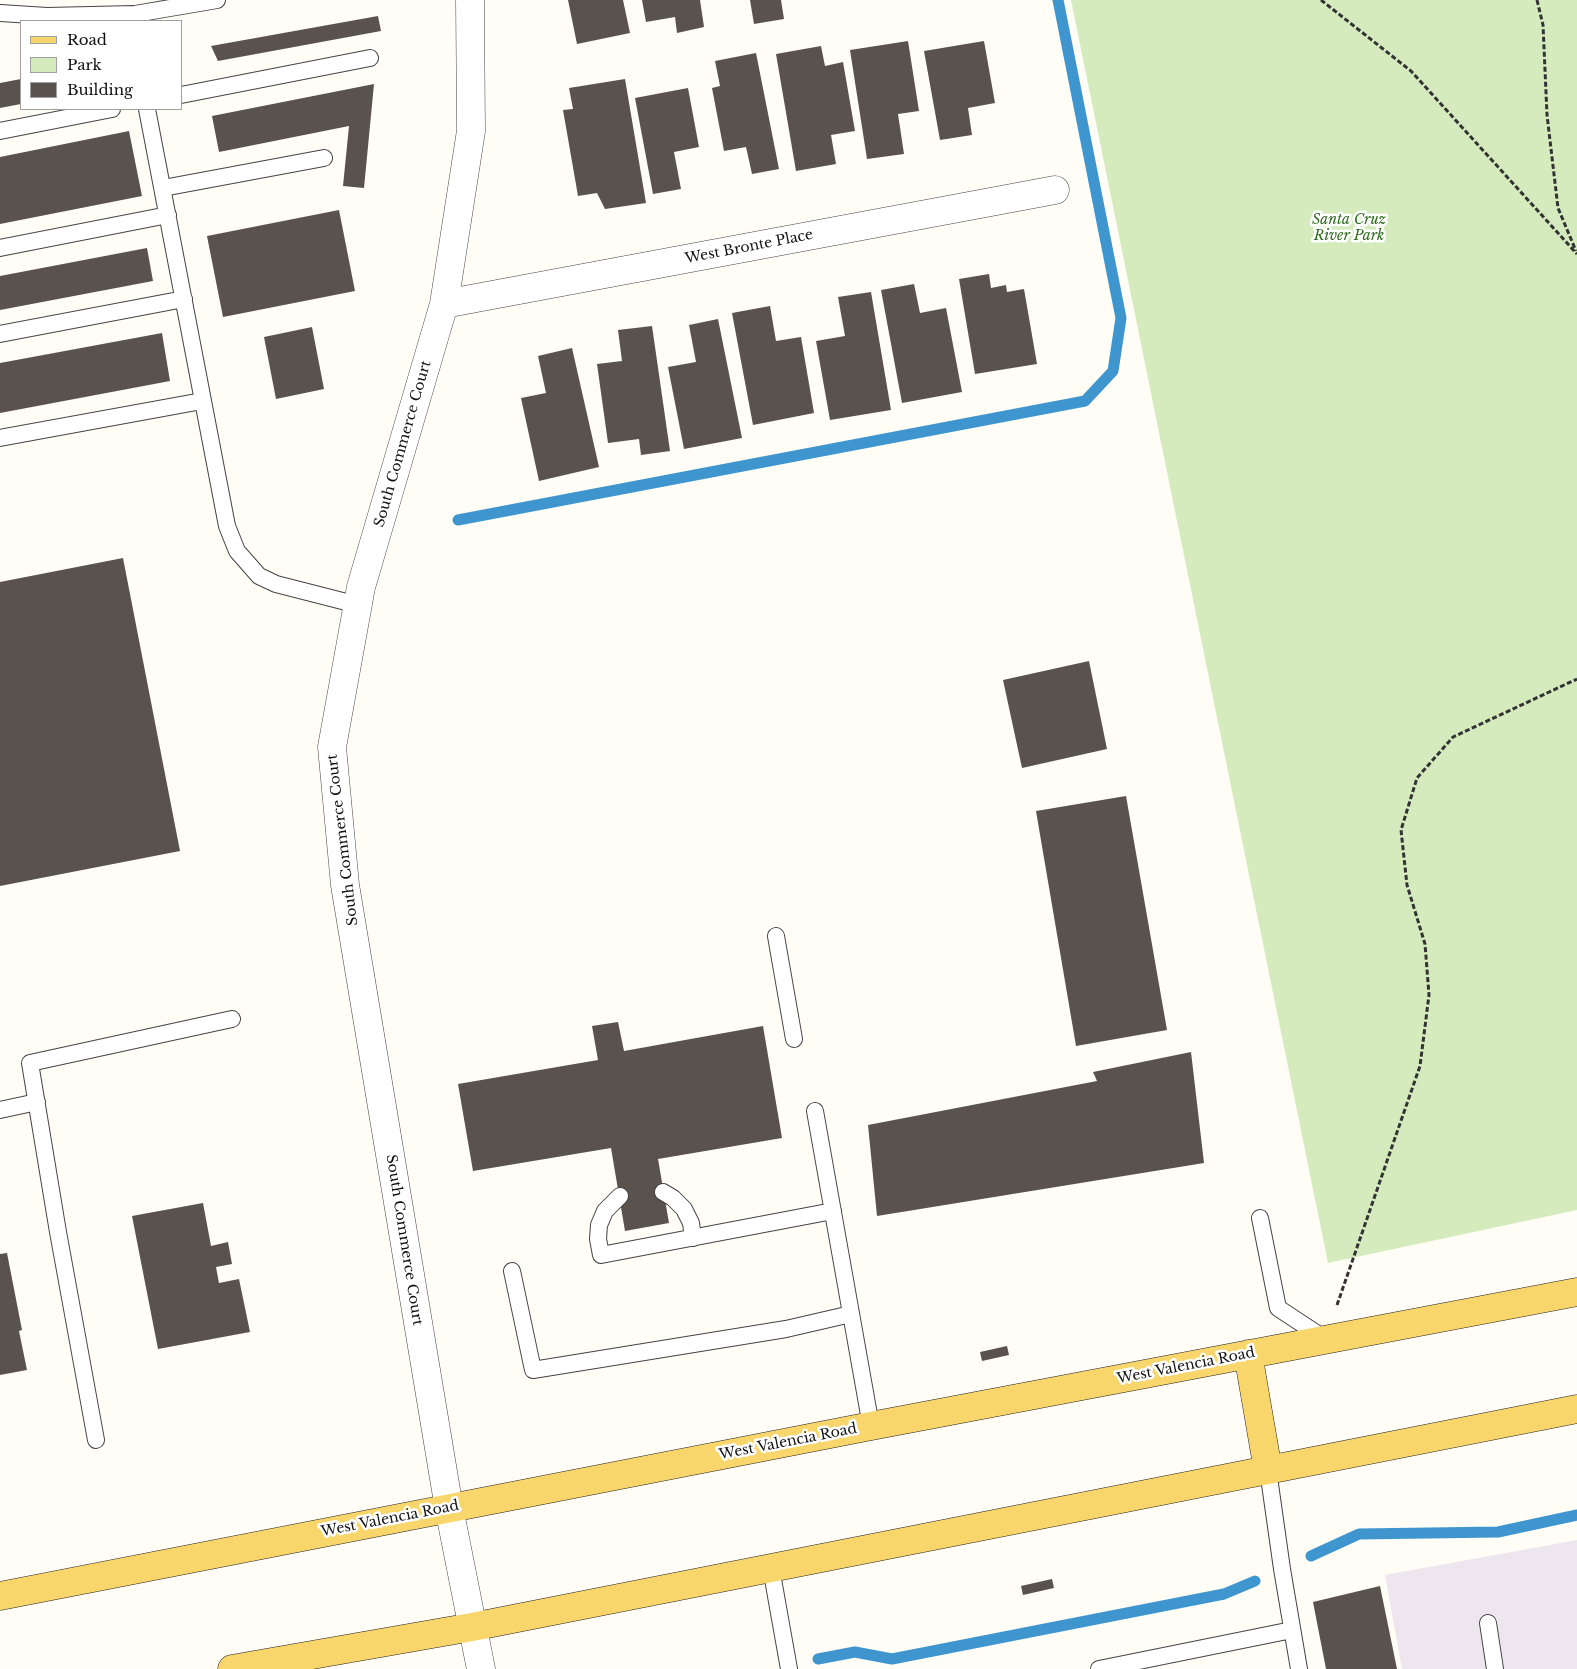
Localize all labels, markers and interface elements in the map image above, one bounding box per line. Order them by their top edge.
legend [20,20,182,110]
text: Road [67,30,107,49]
text: Park [67,55,102,74]
text: Building [67,80,133,99]
park label: Santa Cruz River Park [1312,212,1386,244]
street label: West Bronte Place [684,226,814,268]
street label: South Commerce Court [371,359,435,529]
street label: South Commerce Court [324,753,362,927]
street label: South Commerce Court [382,1153,426,1327]
street label: West Valencia Road [1116,1344,1256,1388]
street label: West Valencia Road [718,1420,858,1464]
street label: West Valencia Road [320,1497,460,1541]

